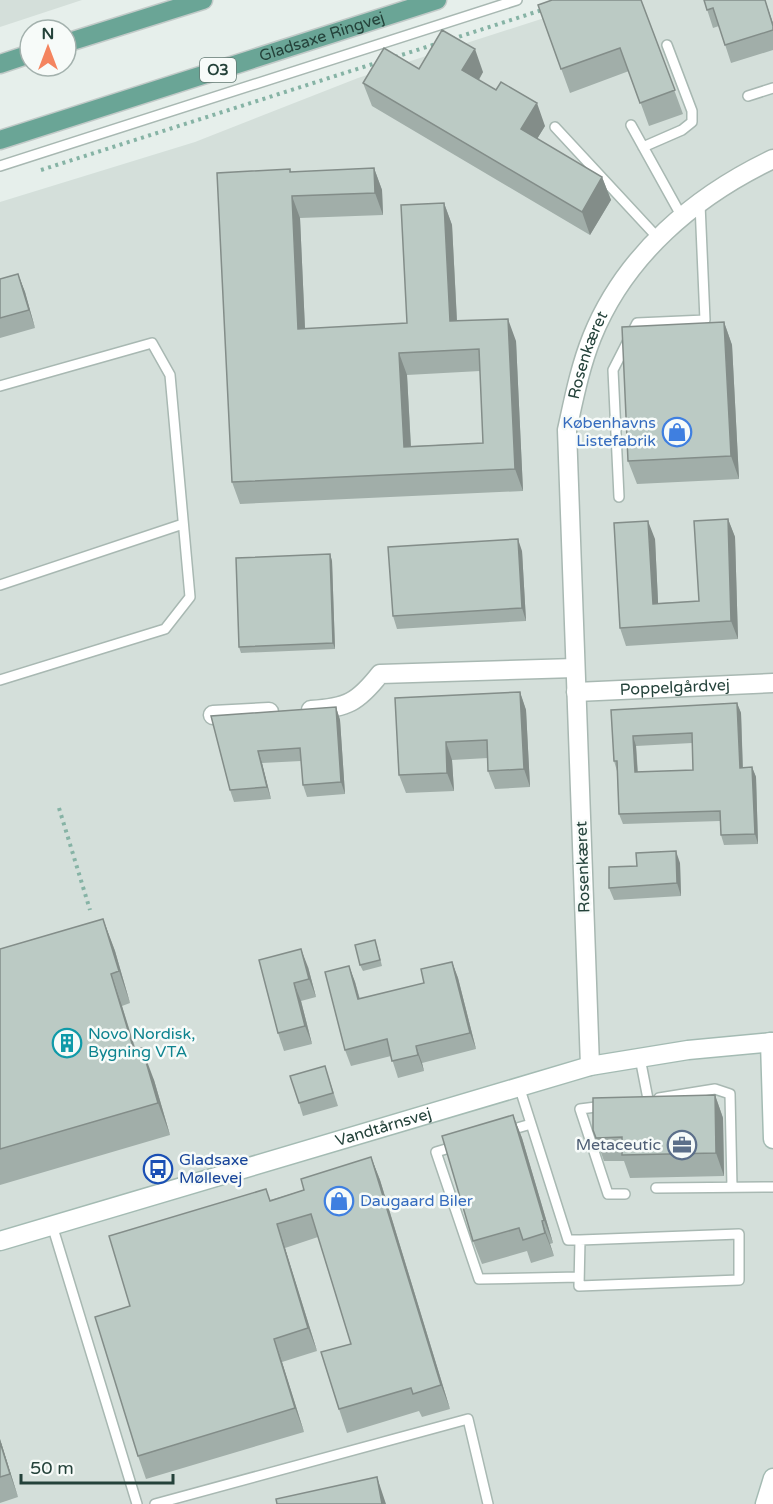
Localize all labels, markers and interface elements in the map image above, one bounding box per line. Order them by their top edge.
street label: Gladsaxe Ringvej [257,7,387,66]
north arrow [18,18,78,78]
text: N [42,24,54,44]
road number: O3 [200,58,236,82]
street label: Rosenkæret [564,308,612,401]
place label: Københavns Listefabrik [562,413,656,451]
shop icon: Københavns Listefabrik [661,416,693,448]
street label: Poppelgårdvej [619,675,730,700]
street label: Rosenkæret [571,821,595,913]
place label: Novo Nordisk, Bygning VTA [88,1024,195,1062]
building icon: Novo Nordisk, Bygning VTA [51,1027,83,1059]
street label: Vandtårnsvej [333,1104,434,1151]
office icon: Metaceutic [666,1129,698,1161]
place label: Metaceutic [576,1135,661,1155]
place label: Gladsaxe Møllevej [179,1150,248,1188]
bus stop icon: Gladsaxe Møllevej [142,1153,174,1185]
shop icon: Daugaard Biler [323,1185,355,1217]
place label: Daugaard Biler [360,1191,474,1211]
scale bar [21,1447,172,1485]
text: 50 m [30,1457,74,1479]

